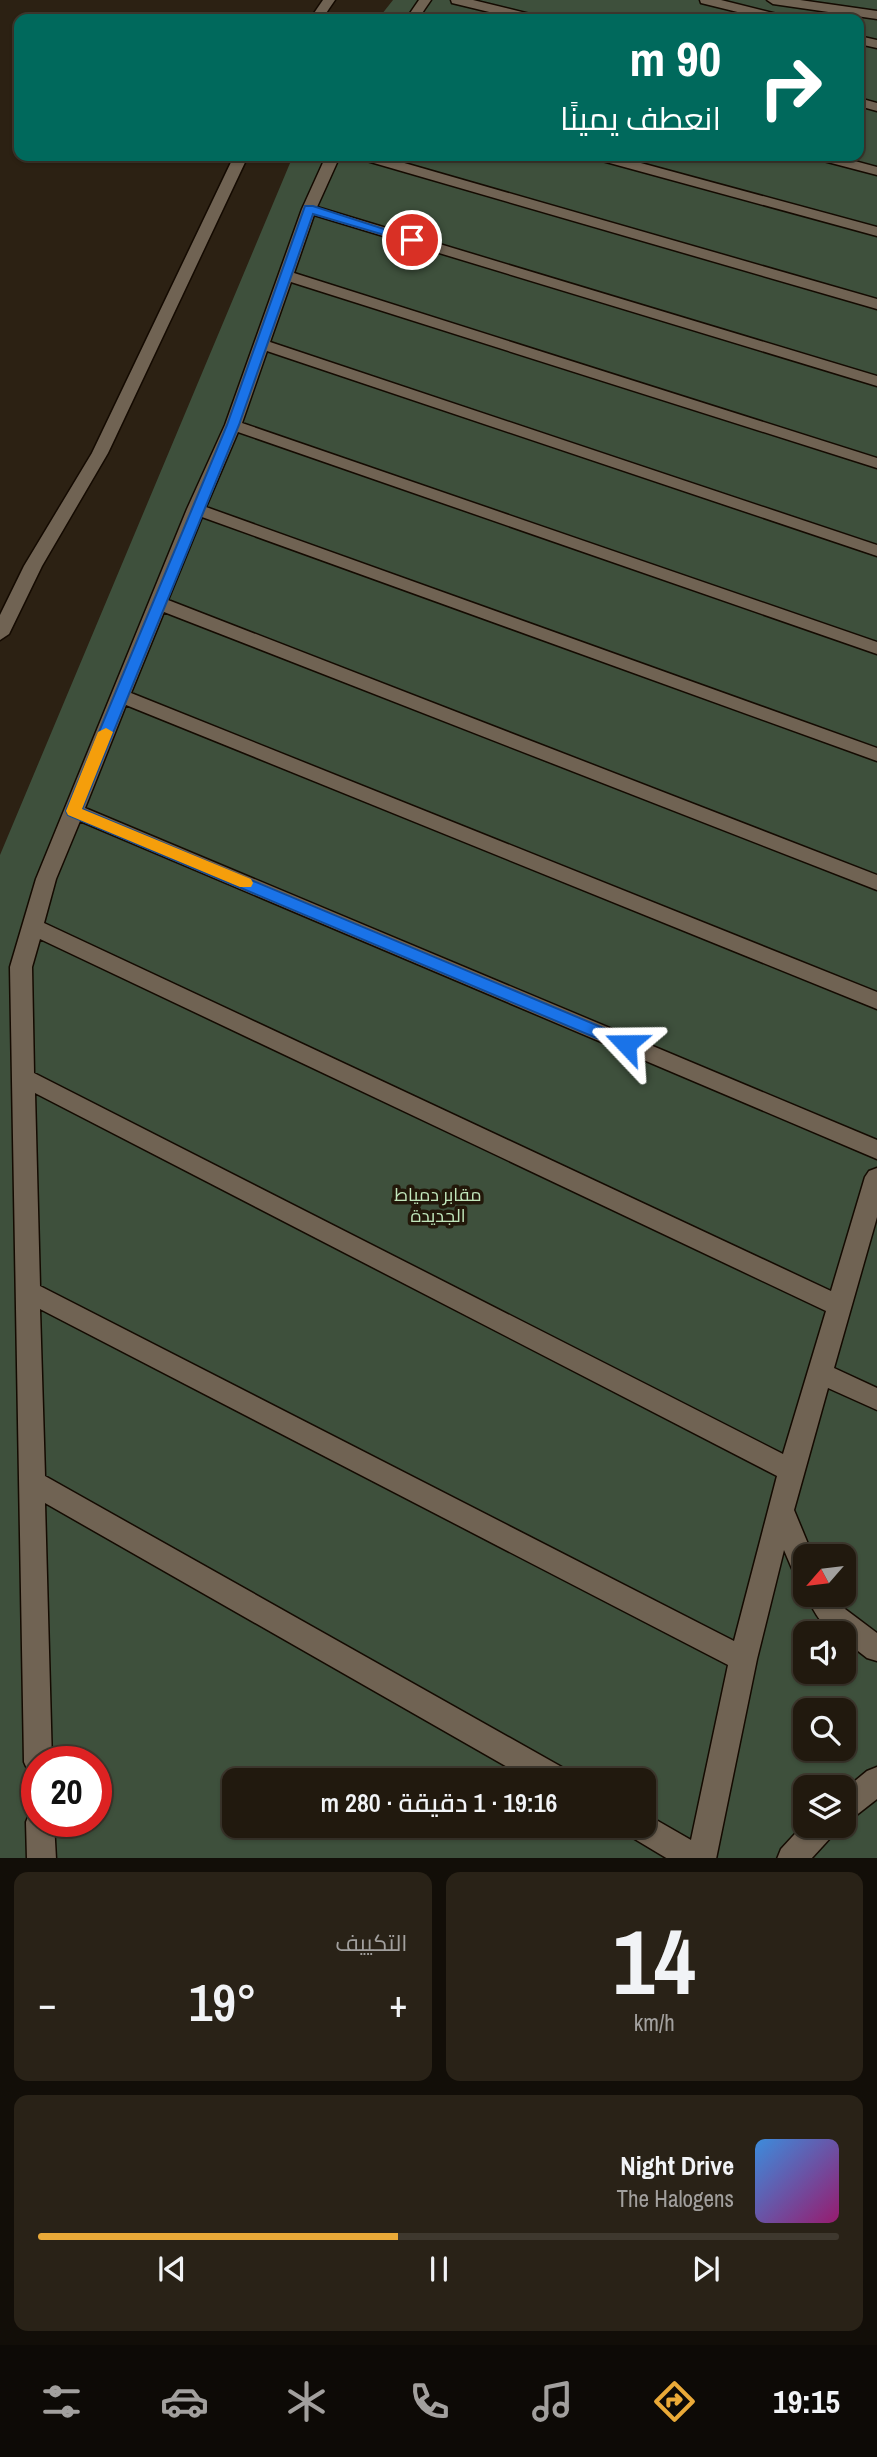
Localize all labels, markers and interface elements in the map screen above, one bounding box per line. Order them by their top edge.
text: 90 m [629,25,721,91]
icon: right [745,42,836,133]
text: انعطف يمينًا [560,97,721,140]
pin [382,210,442,270]
icon: arrive [393,221,431,259]
position arrow [589,1007,663,1081]
park label: مقابر دمياط الجديدة [394,1182,482,1228]
north arrow [793,1544,856,1606]
map controls [793,1544,856,1838]
button: sound [793,1621,856,1684]
button: search [793,1698,856,1761]
speed limit sign: 20 [21,1746,112,1837]
button: layers [793,1775,856,1838]
text: 19:16 · 1 دقيقة · 280 m [321,1785,557,1820]
text: 14 [613,1900,696,2022]
text: التكييف [335,1927,408,1958]
text: 19° [189,1967,257,2037]
text: − [38,1978,56,2029]
text: + [389,1978,407,2029]
text: km/h [634,2007,675,2038]
text: Night Drive [620,2148,734,2183]
text: The Halogens [617,2183,734,2214]
icon: previous [153,2250,191,2288]
icon: pause [420,2250,458,2288]
icon: next [687,2250,725,2288]
icon: filters [37,2377,86,2426]
icon: car [160,2377,209,2426]
icon: climate [282,2377,331,2426]
icon: phone [405,2377,454,2426]
icon: music [528,2377,577,2426]
icon: directions [650,2377,699,2426]
text: 19:15 [773,2380,840,2423]

